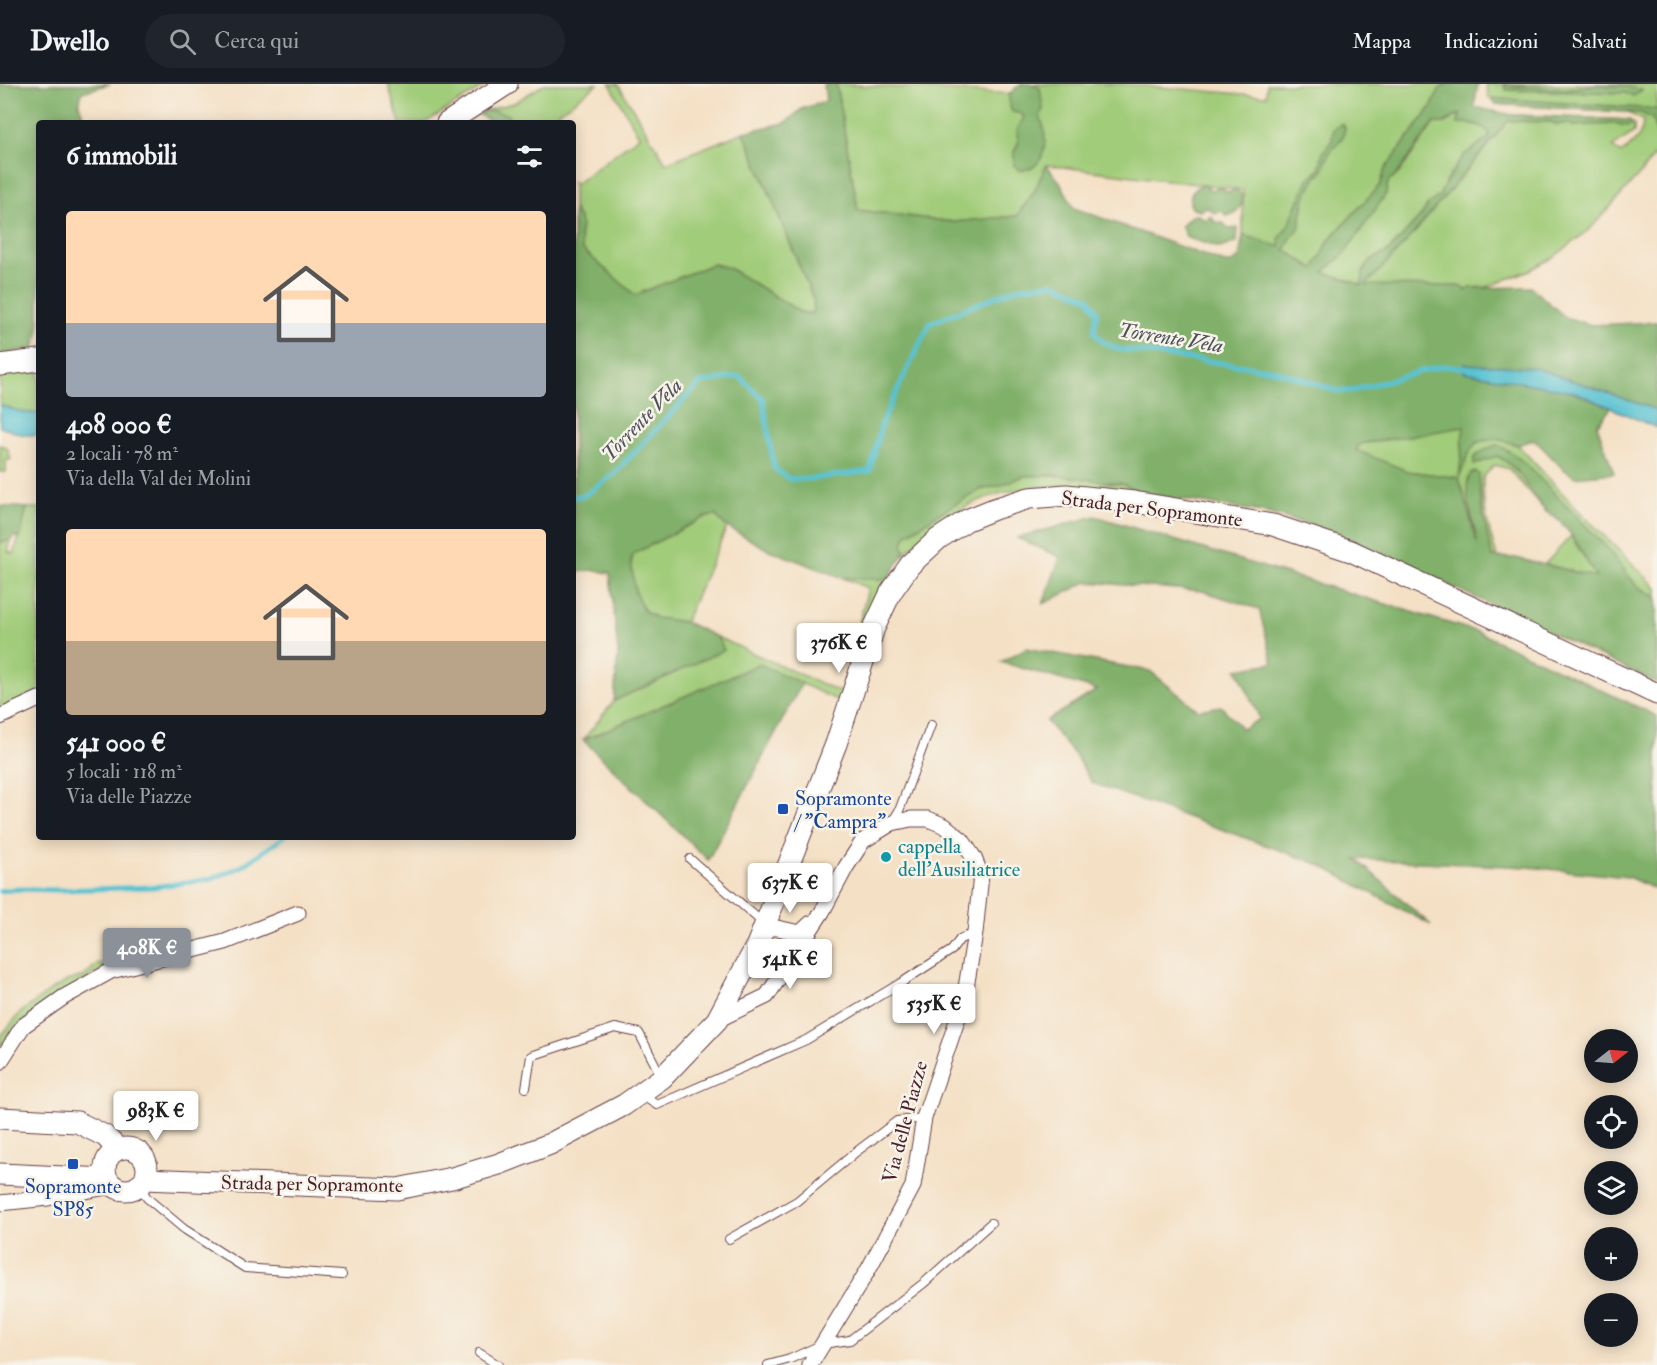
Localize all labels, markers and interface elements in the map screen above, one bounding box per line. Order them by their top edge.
search box [145,14,565,68]
text: Dwello [30,24,109,59]
icon: search [166,25,199,58]
text: Cerca qui [214,27,299,55]
text: Mappa [1352,28,1411,55]
text: Indicazioni [1444,28,1538,55]
text: Salvati [1571,28,1627,55]
text: 6 immobili [66,140,177,172]
icon: filters [513,140,546,173]
icon: home [252,250,360,358]
water label: Torrente Vela [1117,316,1225,360]
water label: Torrente Vela [596,373,688,467]
text: 408 000 € [66,409,172,441]
text: 2 locali · 78 m² [66,441,178,466]
text: Via della Val dei Molini [66,466,251,491]
street label: Strada per Sopramonte [1060,485,1244,534]
icon: home [252,568,360,676]
pin: 376K € [790,623,888,674]
text: 376K € [811,630,867,655]
text: 541 000 € [66,727,166,759]
text: 5 locali · 118 m² [66,759,182,784]
text: Via delle Piazze [66,784,192,809]
place label: Sopramonte / "Campra" [793,786,892,835]
marker: Sopramonte / "Campra" [776,802,790,816]
place label: cappella dell'Ausiliatrice [898,834,1020,882]
marker: cappella dell'Ausiliatrice [879,850,893,864]
pin: 637K € [741,863,839,914]
text: 637K € [762,870,818,895]
pin: 408K € [98,928,196,979]
text: 408K € [117,935,177,960]
pin: 541K € [741,939,839,990]
text: 541K € [762,946,818,971]
pin: 535K € [885,984,983,1035]
text: 535K € [906,991,962,1016]
north arrow [1584,1029,1638,1083]
map controls [1584,1029,1638,1347]
street label: Via delle Piazze [877,1058,933,1186]
pin: 983K € [107,1091,205,1142]
button: locate [1584,1095,1638,1149]
text: 983K € [127,1098,185,1123]
marker: Sopramonte SP85 [66,1157,80,1171]
button: layers [1584,1161,1638,1215]
street label: Strada per Sopramonte [221,1170,403,1199]
place label: Sopramonte SP85 [25,1174,121,1222]
button: + [1584,1227,1638,1281]
button: − [1584,1293,1638,1347]

